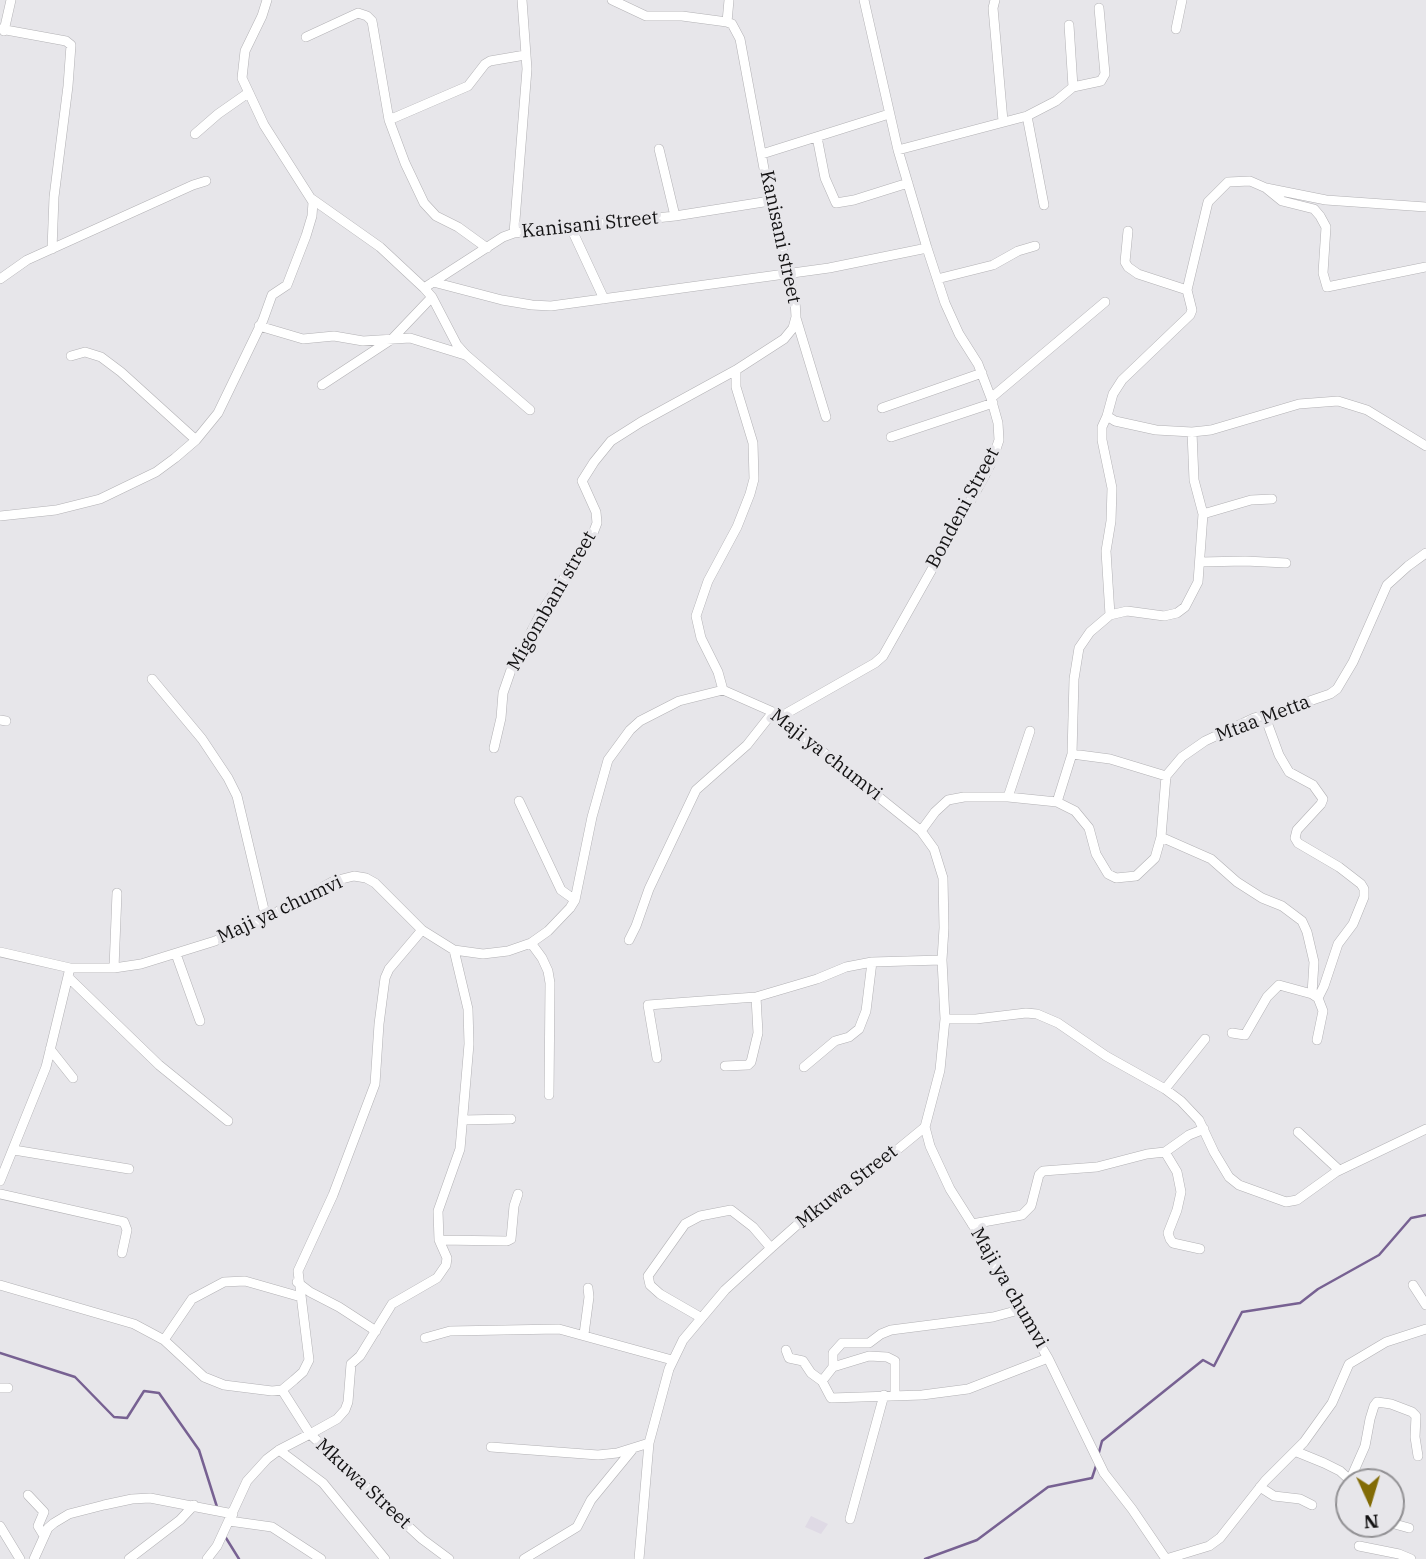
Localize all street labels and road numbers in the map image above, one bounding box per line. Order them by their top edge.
street label: Kanisani street [755,169,805,305]
street label: Kanisani Street [521,206,659,244]
street label: Bondeni Street [922,444,1004,572]
street label: Migombani street [503,527,601,675]
street label: Mtaa Metta [1213,691,1313,747]
street label: Maji ya chumvi [766,704,886,806]
street label: Maji ya chumvi [214,871,346,949]
street label: Mkuwa Street [792,1140,902,1234]
street label: Maji ya chumvi [965,1224,1053,1352]
street label: Mkuwa Street [311,1434,415,1534]

